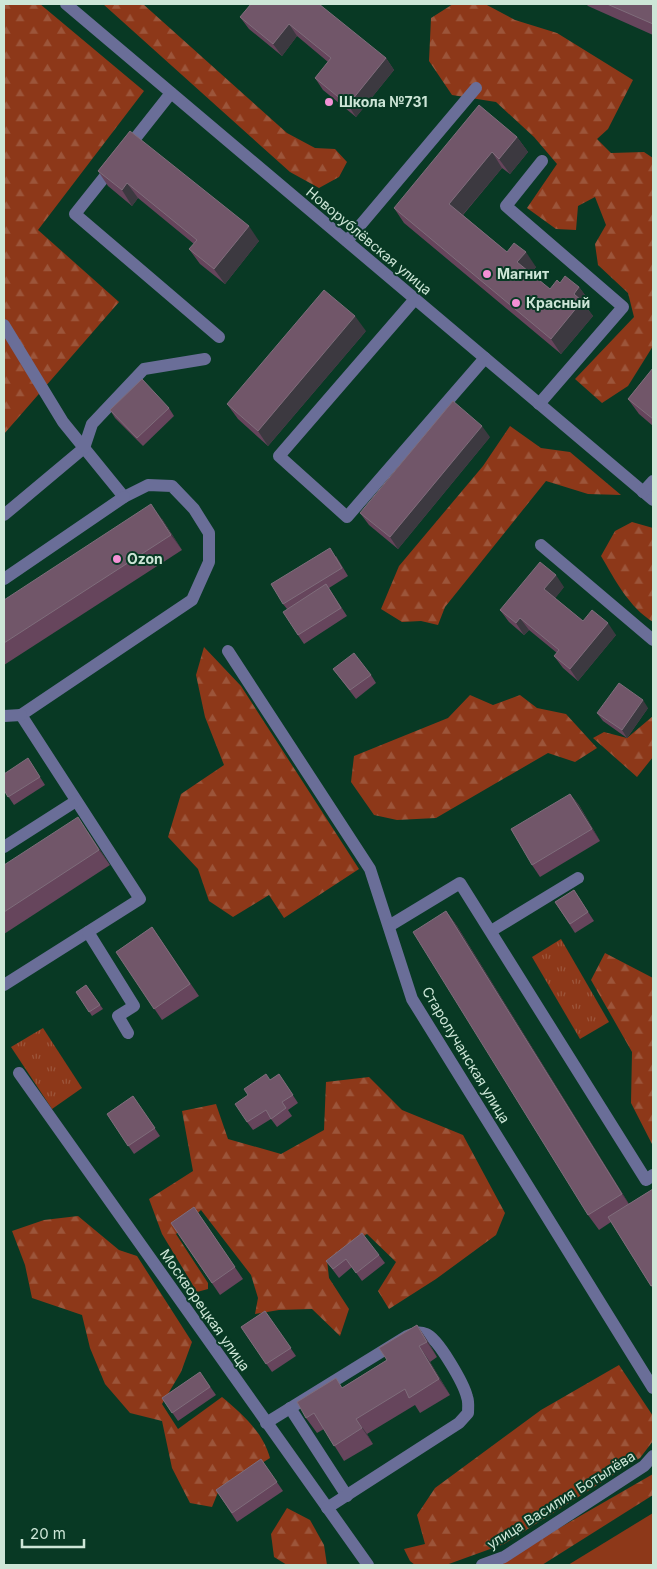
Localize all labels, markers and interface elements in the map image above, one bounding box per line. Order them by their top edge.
place label: Школа №731 [339,93,428,110]
marker: Школа №731 [323,96,335,108]
street label: Новорублёвская улица [303,183,436,298]
place label: Магнит [497,265,549,282]
marker: Магнит [481,268,493,280]
place label: Красный [526,294,590,311]
marker: Красный [510,297,522,309]
place label: Ozon [127,550,163,567]
marker: Ozon [111,553,123,565]
street label: Старолучанская улица [419,983,514,1126]
street label: Москворецкая улица [157,1245,254,1374]
street label: улица Василия Ботылёва [483,1447,638,1552]
scale bar [22,1516,85,1548]
text: 20 m [30,1524,66,1543]

